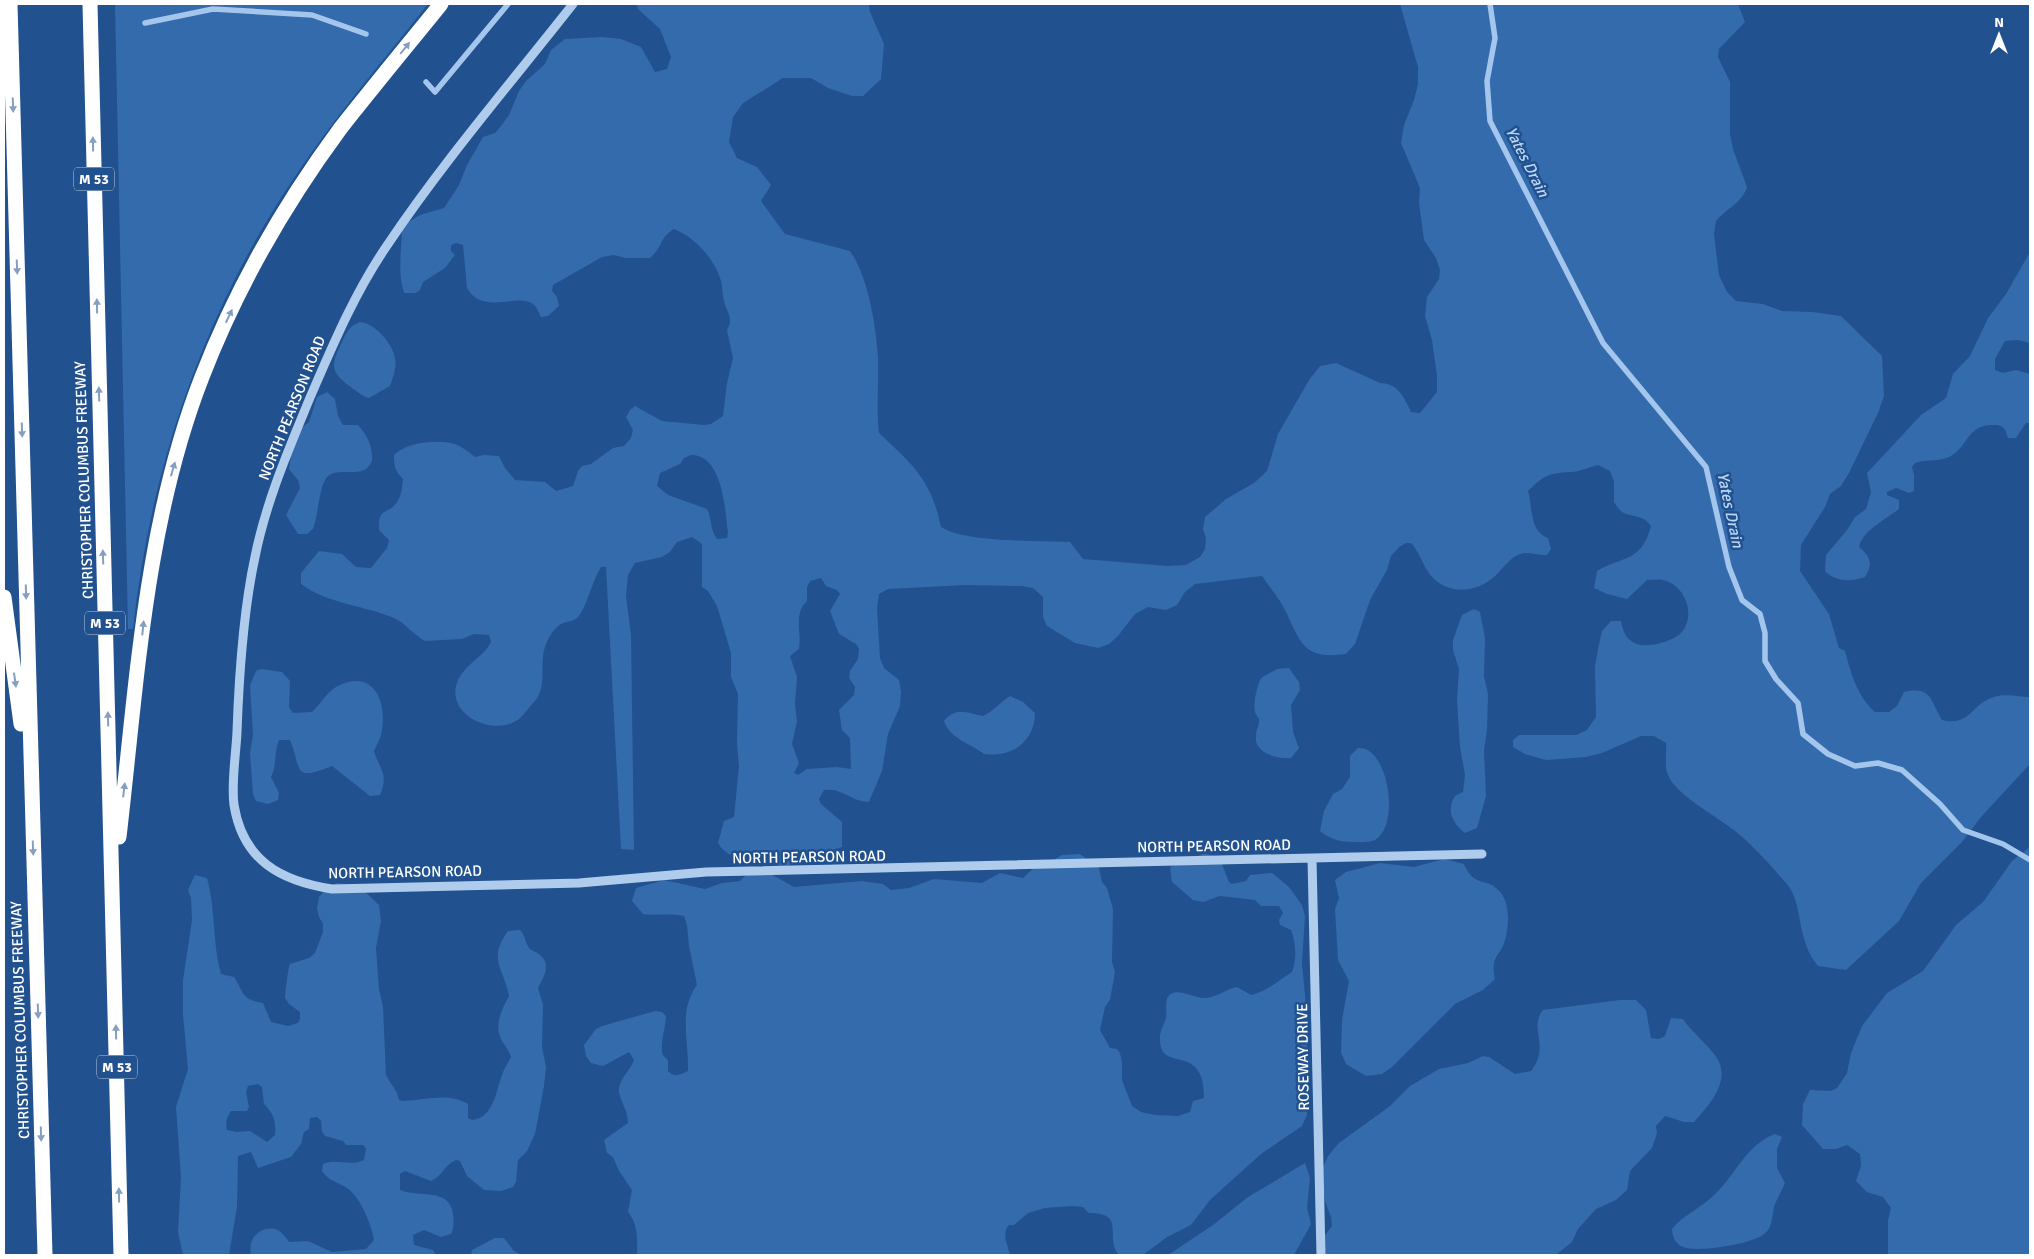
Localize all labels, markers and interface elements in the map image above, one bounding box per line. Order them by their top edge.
north arrow [1974,10,2024,60]
text: N [1994,14,2004,31]
one-way arrow [399,42,410,55]
one-way arrow [9,97,17,113]
water label: Yates Drain [1501,123,1554,202]
one-way arrow [89,135,97,151]
road number: M 53 [74,168,114,190]
one-way arrow [14,260,22,276]
one-way arrow [92,298,100,314]
one-way arrow [225,309,233,323]
street label: NORTH PEARSON ROAD [255,333,329,483]
street label: CHRISTOPHER COLUMBUS FREEWAY [71,360,97,599]
one-way arrow [94,386,102,402]
one-way arrow [18,422,26,438]
one-way arrow [170,461,178,476]
water label: Yates Drain [1712,470,1748,551]
one-way arrow [99,548,107,564]
one-way arrow [22,585,30,601]
road number: M 53 [85,612,125,634]
one-way arrow [139,620,147,636]
one-way arrow [11,672,19,688]
one-way arrow [104,711,112,727]
one-way arrow [120,781,128,797]
street label: NORTH PEARSON ROAD [1137,836,1291,856]
one-way arrow [29,841,37,857]
street label: NORTH PEARSON ROAD [732,847,886,867]
street label: NORTH PEARSON ROAD [328,862,482,882]
street label: CHRISTOPHER COLUMBUS FREEWAY [7,900,33,1139]
one-way arrow [34,1003,42,1019]
street label: ROSEWAY DRIVE [1293,1003,1313,1111]
one-way arrow [112,1024,120,1040]
road number: M 53 [97,1056,137,1078]
one-way arrow [37,1126,45,1142]
one-way arrow [115,1186,123,1202]

